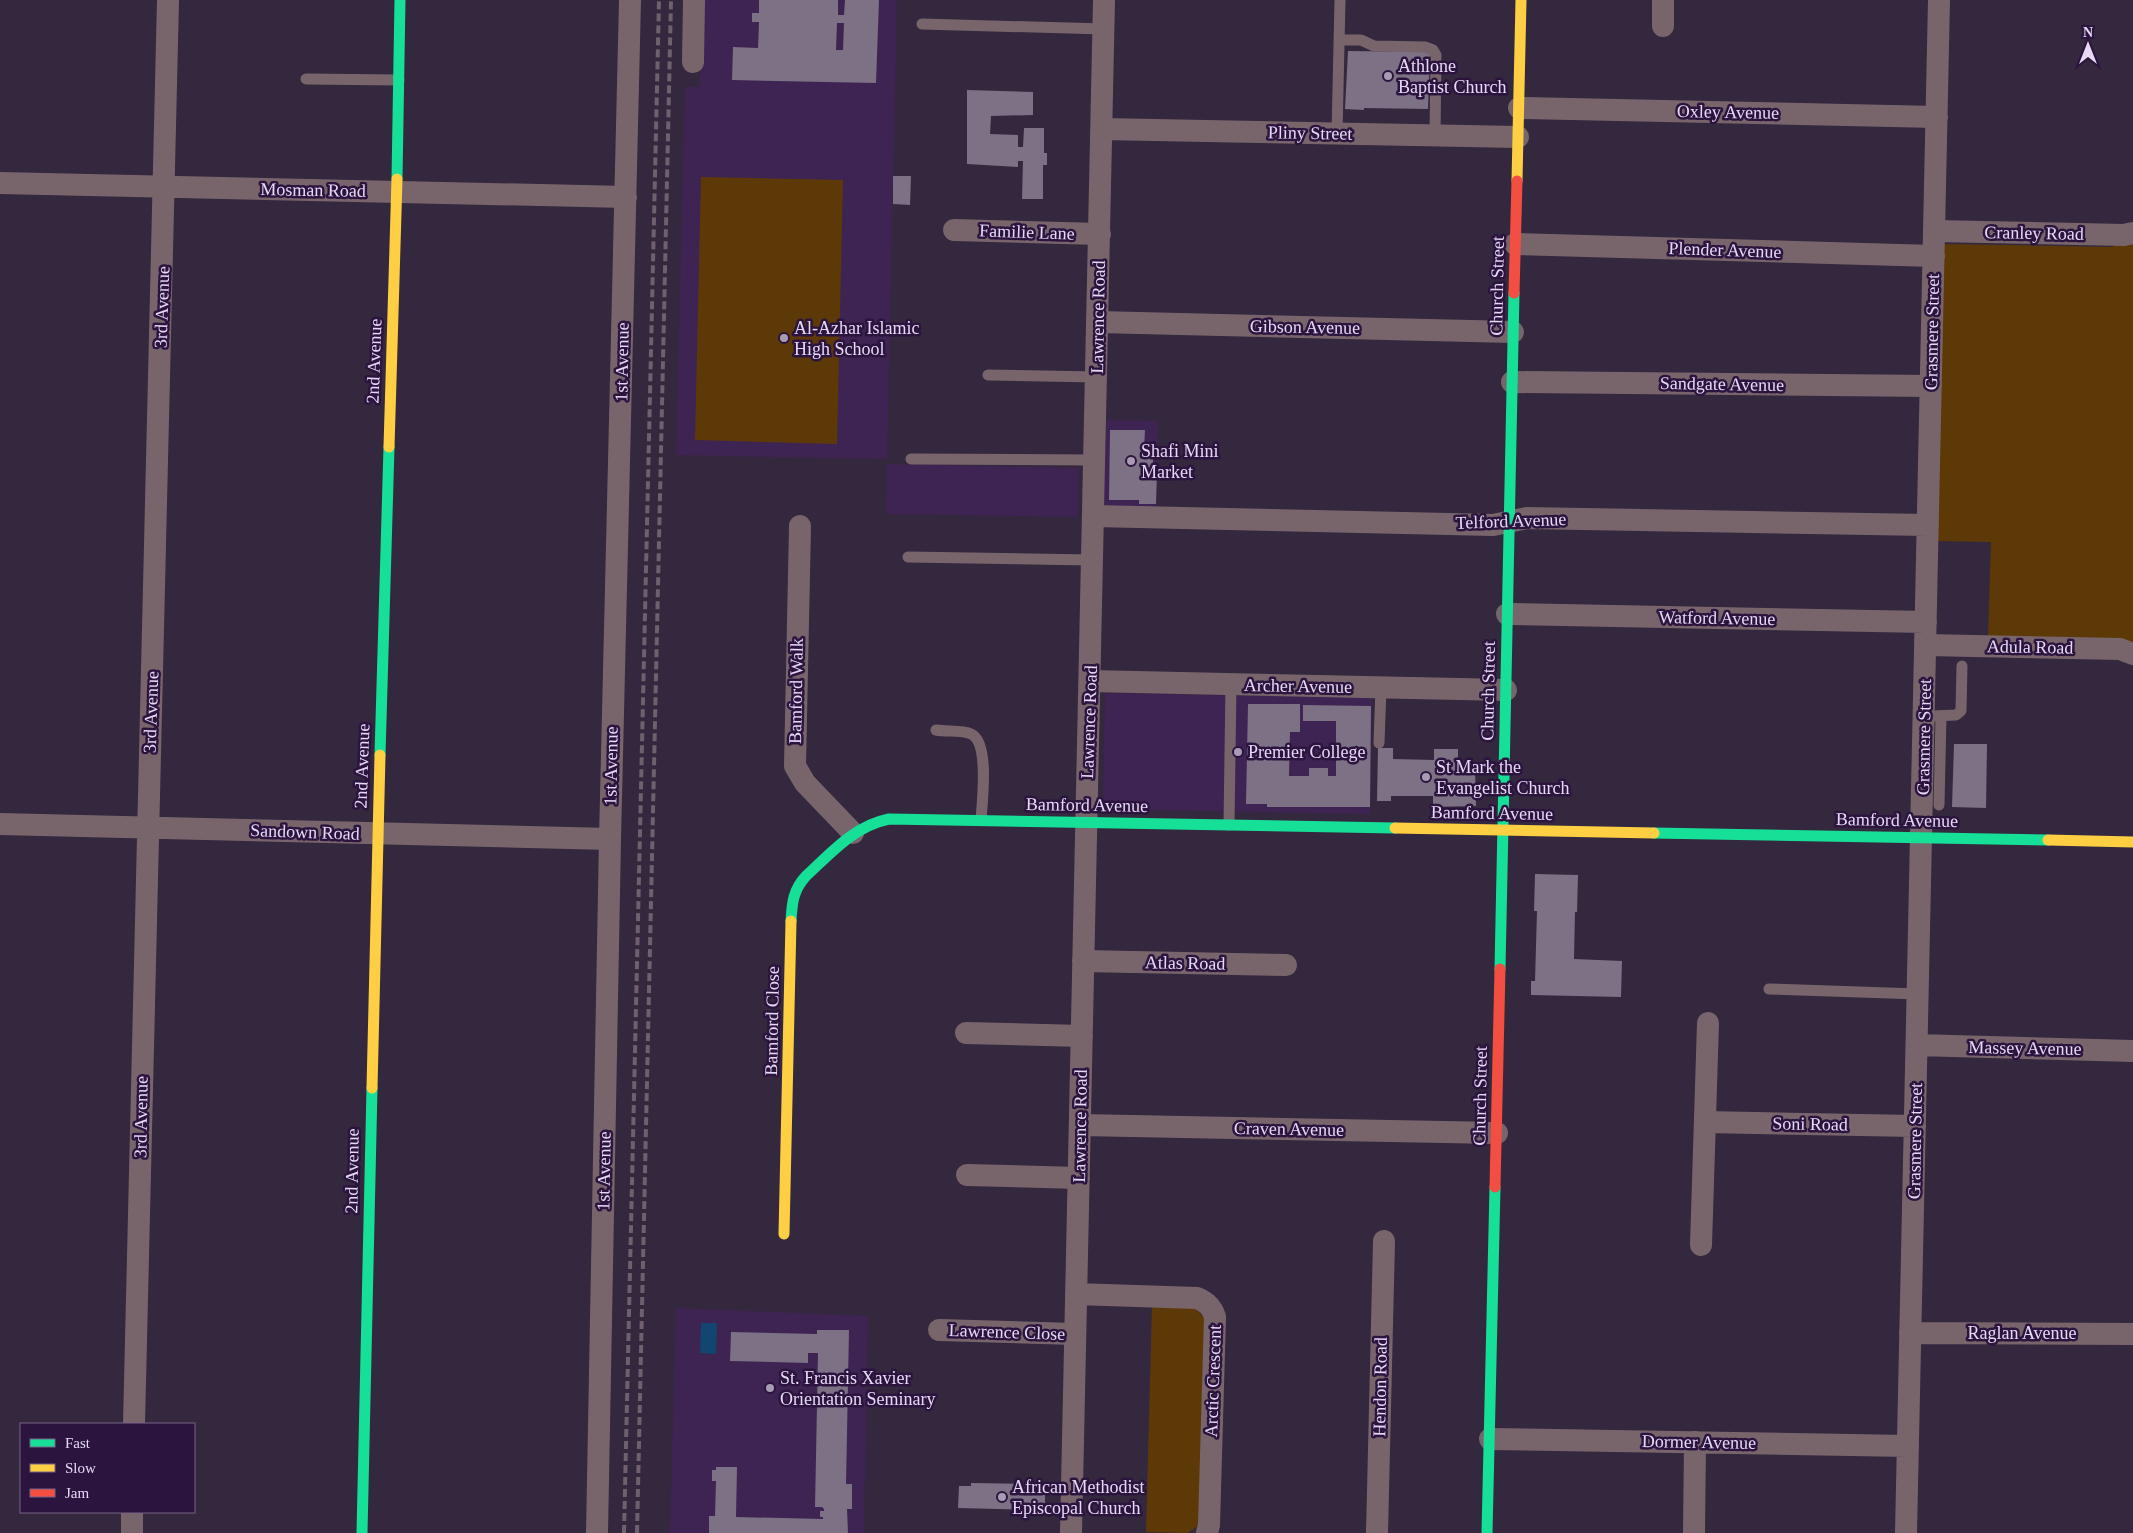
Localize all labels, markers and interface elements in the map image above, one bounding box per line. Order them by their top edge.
north arrow [2063,20,2113,70]
text: N [2083,25,2093,40]
place label: Athlone Baptist Church [1398,56,1507,97]
marker: Athlone Baptist Church [1382,70,1394,82]
street label: Oxley Avenue [1677,101,1779,123]
street label: Pliny Street [1268,122,1352,144]
street label: Mosman Road [260,179,366,201]
street label: Familie Lane [979,220,1075,244]
street label: Cranley Road [1984,222,2084,244]
street label: Church Street [1486,236,1508,336]
street label: Plender Avenue [1668,238,1782,262]
street label: Lawrence Road [1087,260,1109,374]
street label: 3rd Avenue [151,266,173,348]
street label: Grasmere Street [1921,274,1943,390]
street label: Gibson Avenue [1250,316,1360,338]
street label: 2nd Avenue [363,318,385,404]
place label: Al-Azhar Islamic High School [794,318,919,359]
street label: 1st Avenue [611,322,633,402]
marker: Al-Azhar Islamic High School [778,332,790,344]
street label: Sandgate Avenue [1660,373,1784,395]
place label: Shafi Mini Market [1141,441,1219,482]
marker: Shafi Mini Market [1125,455,1137,467]
street label: Telford Avenue [1455,509,1567,533]
street label: Watford Avenue [1658,607,1776,629]
street label: Adula Road [1987,636,2073,658]
street label: Bamford Walk [785,638,807,744]
street label: Church Street [1477,641,1499,741]
street label: Lawrence Road [1077,665,1101,779]
street label: 3rd Avenue [140,671,162,753]
street label: Archer Avenue [1244,675,1352,697]
street label: Grasmere Street [1913,679,1935,795]
street label: 2nd Avenue [351,723,373,809]
street label: 1st Avenue [600,726,622,806]
place label: Premier College [1248,742,1365,762]
marker: Premier College [1232,746,1244,758]
place label: St Mark the Evangelist Church [1436,757,1569,798]
marker: St Mark the Evangelist Church [1420,771,1432,783]
street label: Bamford Avenue [1026,794,1148,816]
street label: Bamford Avenue [1431,802,1553,824]
street label: Bamford Avenue [1836,809,1958,831]
street label: Sandown Road [250,820,360,844]
street label: Atlas Road [1145,952,1225,974]
street label: Bamford Close [761,966,783,1076]
street label: Massey Avenue [1968,1037,2082,1059]
street label: Church Street [1469,1046,1491,1146]
street label: Lawrence Road [1069,1069,1091,1183]
street label: 3rd Avenue [130,1076,152,1158]
street label: Grasmere Street [1904,1083,1926,1199]
street label: Soni Road [1772,1113,1848,1135]
street label: Craven Avenue [1234,1118,1344,1140]
street label: 2nd Avenue [341,1128,363,1214]
street label: 1st Avenue [593,1131,615,1211]
street label: Lawrence Close [948,1320,1066,1344]
street label: Raglan Avenue [1967,1323,2077,1343]
street label: Arctic Crescent [1201,1324,1225,1438]
street label: Hendon Road [1369,1337,1391,1437]
place label: St. Francis Xavier Orientation Seminary [780,1368,935,1409]
marker: St. Francis Xavier Orientation Seminary [764,1382,776,1394]
legend [20,1423,195,1513]
street label: Dormer Avenue [1642,1431,1756,1453]
text: Fast [65,1435,91,1451]
text: Slow [65,1460,96,1476]
place label: African Methodist Episcopal Church [1012,1477,1144,1518]
text: Jam [65,1485,89,1501]
marker: African Methodist Episcopal Church [996,1491,1008,1503]

